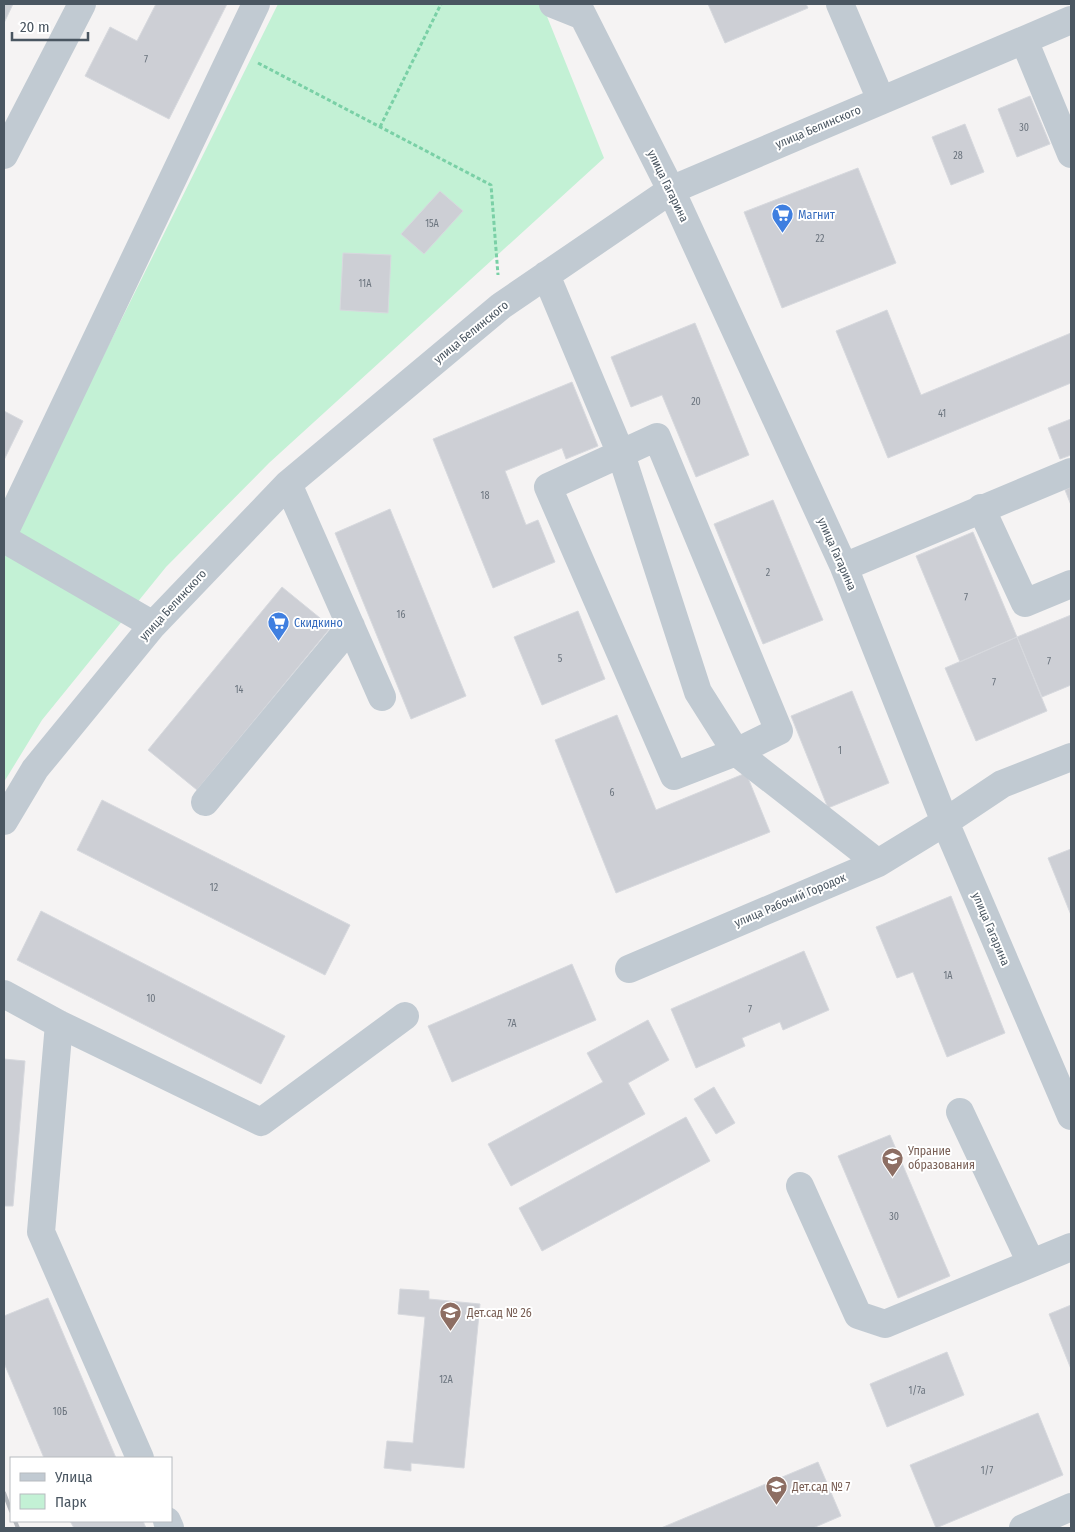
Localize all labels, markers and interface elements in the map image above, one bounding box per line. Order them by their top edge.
scale bar [12,10,89,42]
text: 20 m [20,18,50,36]
house number: 7 [144,54,148,66]
street label: улица Белинского [773,103,863,151]
house number: 30 [1019,122,1029,134]
street label: улица Гагарина [645,148,691,224]
house number: 28 [953,150,963,162]
supermarket icon: Магнит [770,203,794,234]
place label: Магнит [798,208,835,222]
house number: 15А [425,218,440,230]
house number: 22 [816,233,825,245]
house number: 11А [359,278,372,290]
street label: улица Белинского [431,298,511,366]
house number: 20 [691,396,701,408]
house number: 41 [938,408,946,420]
house number: 18 [481,490,489,502]
street label: улица Гагарина [815,515,859,593]
street label: улица Белинского [137,567,209,643]
house number: 2 [766,567,771,579]
house number: 7 [964,592,968,604]
house number: 16 [397,609,405,621]
supermarket icon: Скидкино [266,611,290,642]
place label: Скидкино [294,616,343,630]
house number: 5 [558,653,563,665]
house number: 7 [1047,656,1051,668]
house number: 7 [992,677,996,689]
house number: 14 [235,684,244,696]
house number: 1 [838,745,842,757]
house number: 6 [610,787,615,799]
street label: улица Рабочий Городок [732,870,848,930]
house number: 12 [210,882,219,894]
street label: улица Гагарина [969,890,1013,968]
house number: 1А [943,970,953,982]
house number: 10 [146,993,156,1005]
house number: 7 [748,1004,752,1016]
house number: 7А [507,1018,517,1030]
place label: Упрание образования [907,1144,975,1172]
school or university icon: Упрание образования [880,1146,904,1177]
house number: 30 [889,1211,899,1223]
school or university icon: Дет.сад № 26 [439,1301,463,1332]
place label: Дет.сад № 26 [466,1306,532,1320]
house number: 12А [439,1374,454,1386]
house number: 1/7а [908,1385,926,1397]
house number: 10Б [53,1406,67,1418]
legend [10,1457,172,1522]
house number: 1/7 [981,1465,993,1477]
text: Улица [54,1468,93,1486]
school or university icon: Дет.сад № 7 [764,1475,788,1506]
place label: Дет.сад № 7 [791,1480,851,1494]
text: Парк [55,1493,86,1511]

